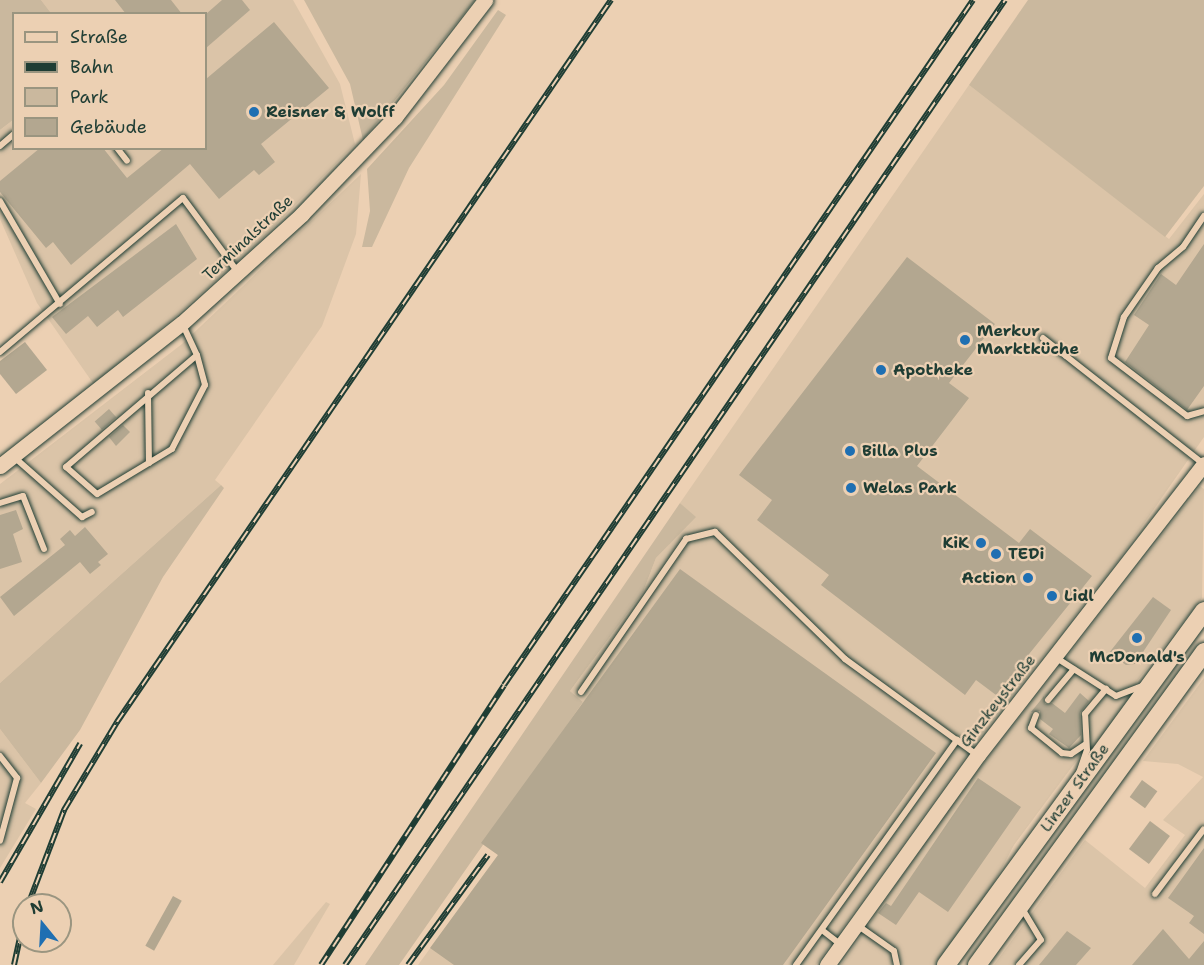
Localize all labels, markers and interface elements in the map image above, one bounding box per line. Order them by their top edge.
legend [12,12,207,150]
text: Straße [70,25,128,49]
text: Bahn [70,55,114,79]
text: Park [70,85,109,109]
place label: Reisner & Wolff [266,102,395,122]
marker: Reisner & Wolff [247,105,261,119]
text: Gebäude [70,115,147,139]
street label: Terminalstraße [199,191,297,285]
place label: Merkur Marktküche [977,321,1079,359]
marker: Merkur Marktküche [958,333,972,347]
place label: Apotheke [893,360,973,380]
marker: Apotheke [874,363,888,377]
place label: Billa Plus [862,441,938,461]
marker: Billa Plus [843,444,857,458]
place label: Welas Park [863,478,957,498]
marker: Welas Park [844,481,858,495]
place label: KiK [942,533,969,553]
marker: KiK [974,536,988,550]
place label: TEDi [1008,544,1044,564]
marker: TEDi [989,547,1003,561]
place label: Action [962,568,1016,588]
marker: Action [1021,571,1035,585]
place label: Lidl [1064,586,1094,606]
marker: Lidl [1045,589,1059,603]
marker: McDonald's [1130,631,1144,645]
place label: McDonald's [1089,647,1185,667]
street label: Ginzkeystraße [956,651,1040,751]
street label: Linzer Straße [1036,740,1114,836]
north arrow [12,893,72,953]
text: N [28,895,46,919]

